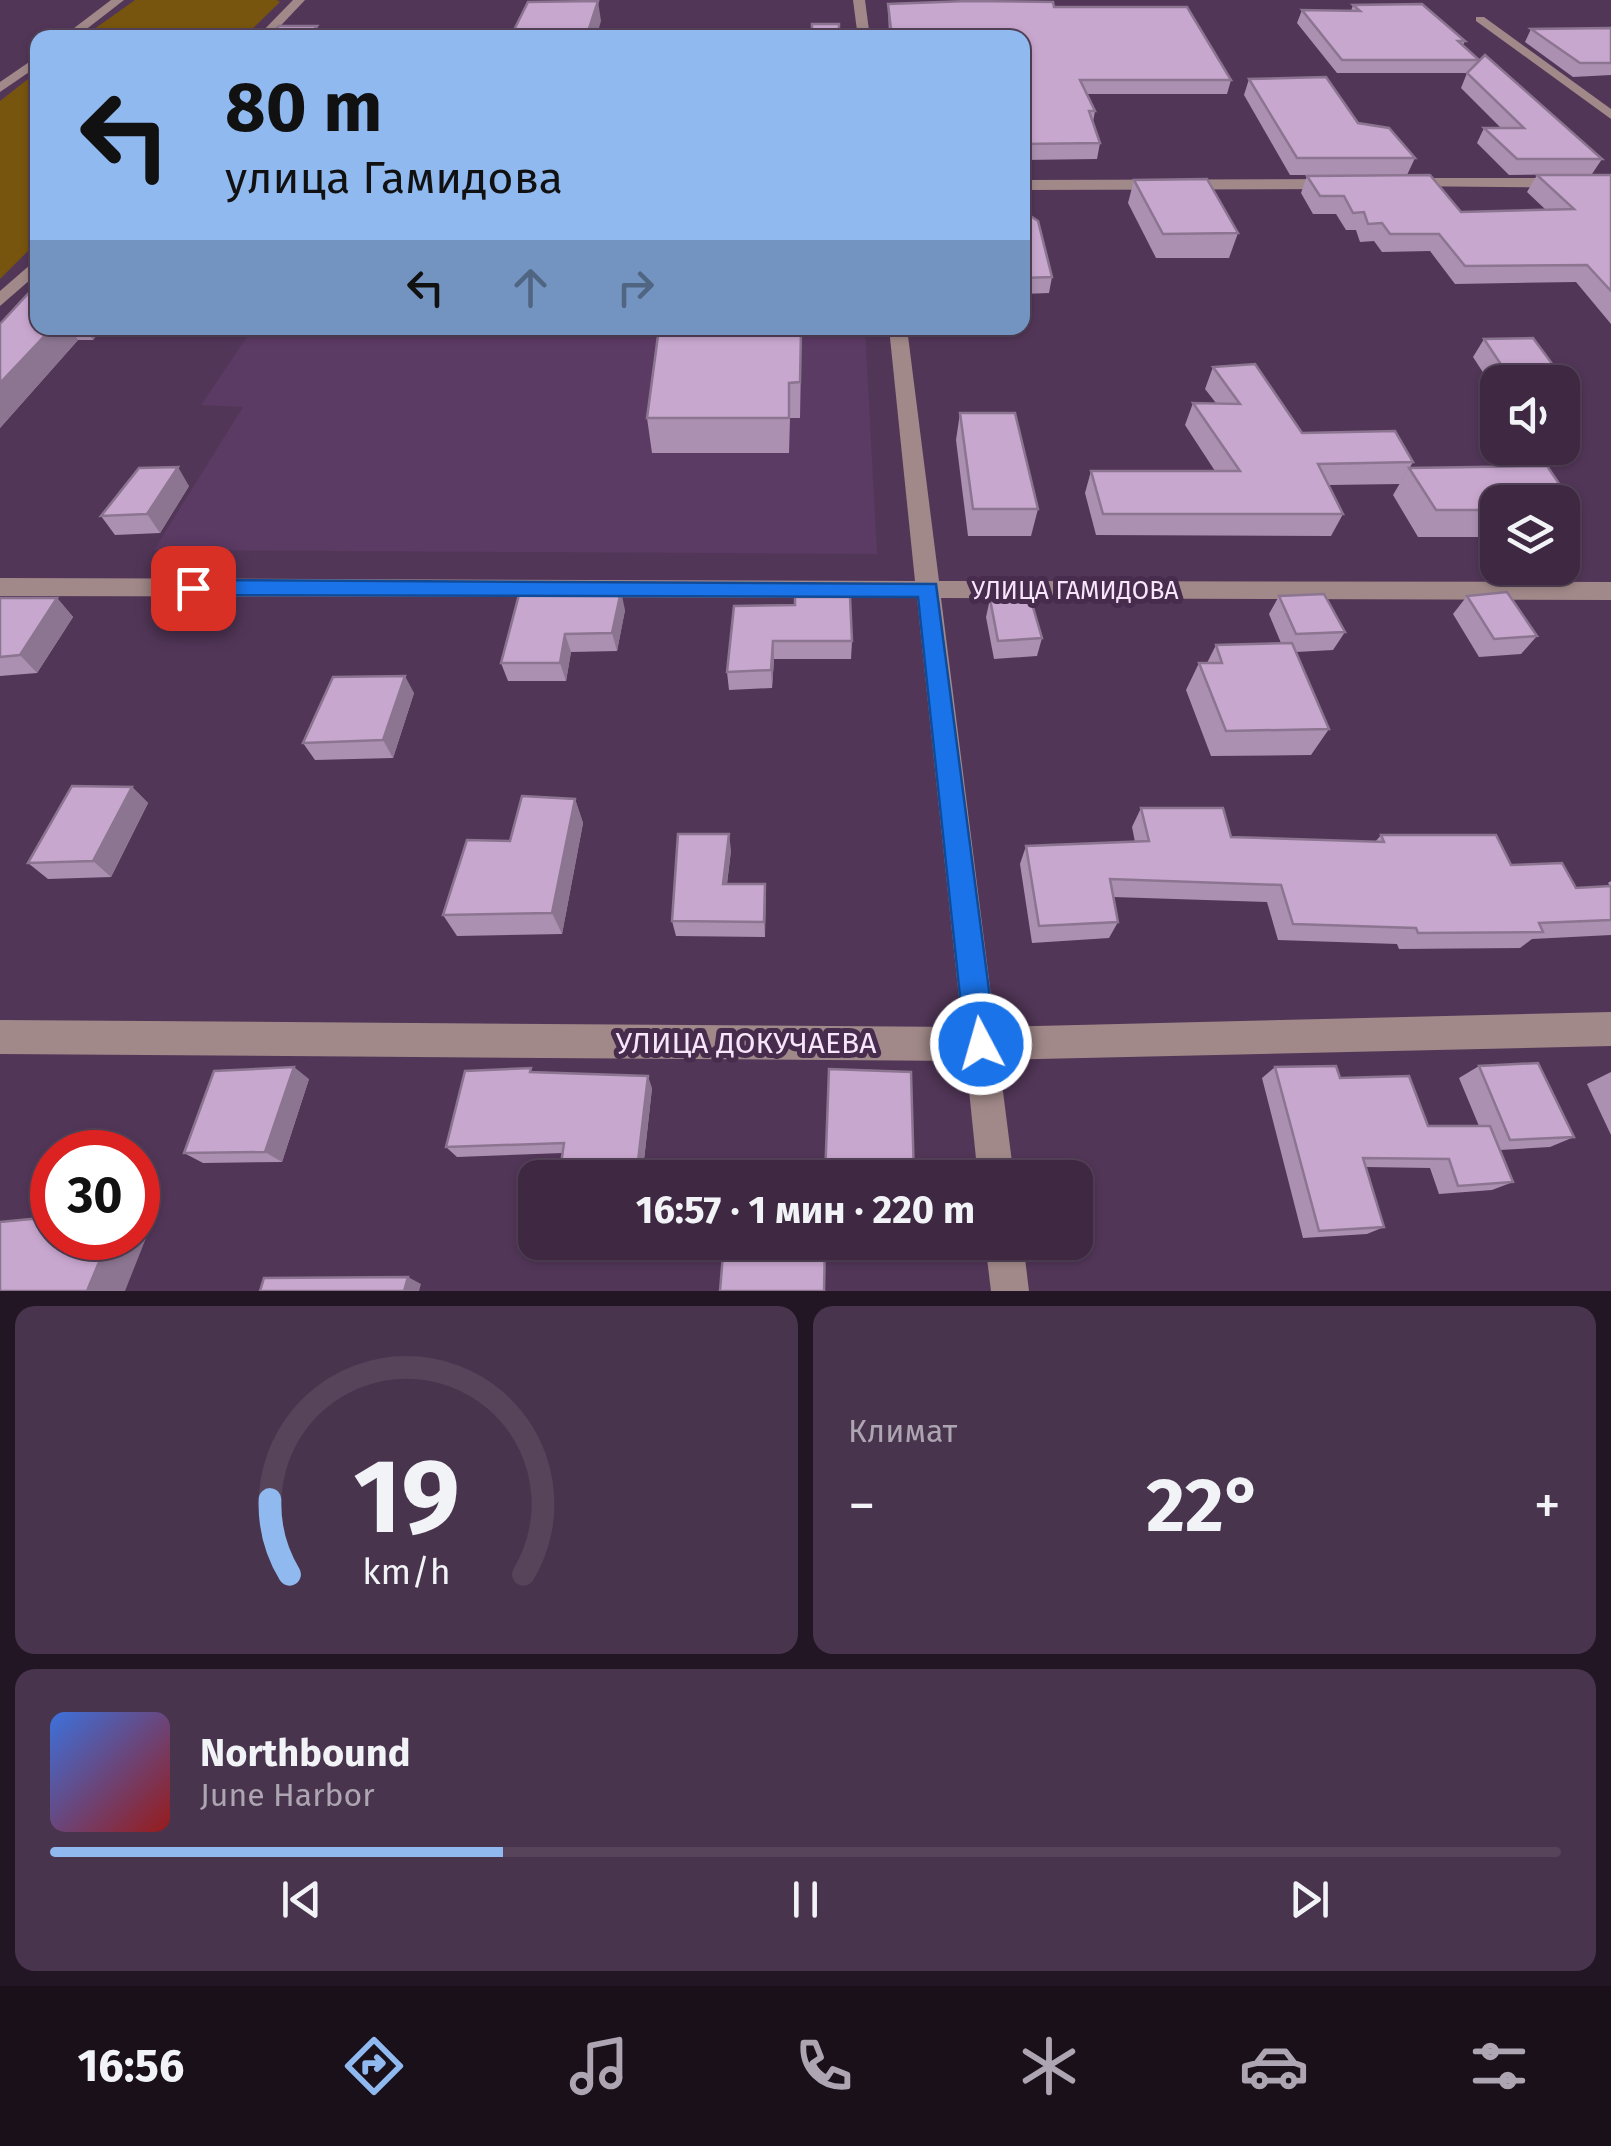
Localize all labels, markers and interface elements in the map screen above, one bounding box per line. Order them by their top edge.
text: 80 m [225,66,382,150]
icon: left [60,70,190,200]
text: улица Гамидова [225,151,563,205]
icon: left [398,260,453,315]
icon: ahead [503,260,558,315]
icon: right [608,260,663,315]
map controls [1480,365,1580,585]
button: sound [1480,365,1580,465]
button: layers [1480,485,1580,585]
pin [151,546,236,631]
icon: arrive [166,561,221,616]
street label: УЛИЦА ГАМИДОВА [971,576,1179,606]
position arrow [929,992,1033,1096]
street label: УЛИЦА ДОКУЧАЕВА [616,1025,877,1061]
speed limit sign: 30 [30,1130,160,1260]
text: 16:57 · 1 мин · 220 m [636,1187,975,1233]
text: Климат [848,1412,957,1450]
text: 19 [353,1435,460,1560]
text: 22° [1146,1461,1263,1551]
text: − [848,1473,876,1539]
text: + [1534,1473,1561,1539]
text: km/h [362,1551,451,1593]
text: Northbound [200,1730,411,1776]
text: June Harbor [200,1776,375,1814]
icon: previous [274,1872,329,1927]
icon: pause [778,1872,833,1927]
icon: next [1282,1872,1337,1927]
icon: directions [339,2031,409,2101]
icon: music [564,2031,634,2101]
icon: phone [789,2031,859,2101]
icon: climate [1014,2031,1084,2101]
icon: car [1239,2031,1309,2101]
icon: filters [1464,2031,1534,2101]
text: 16:56 [77,2039,184,2093]

